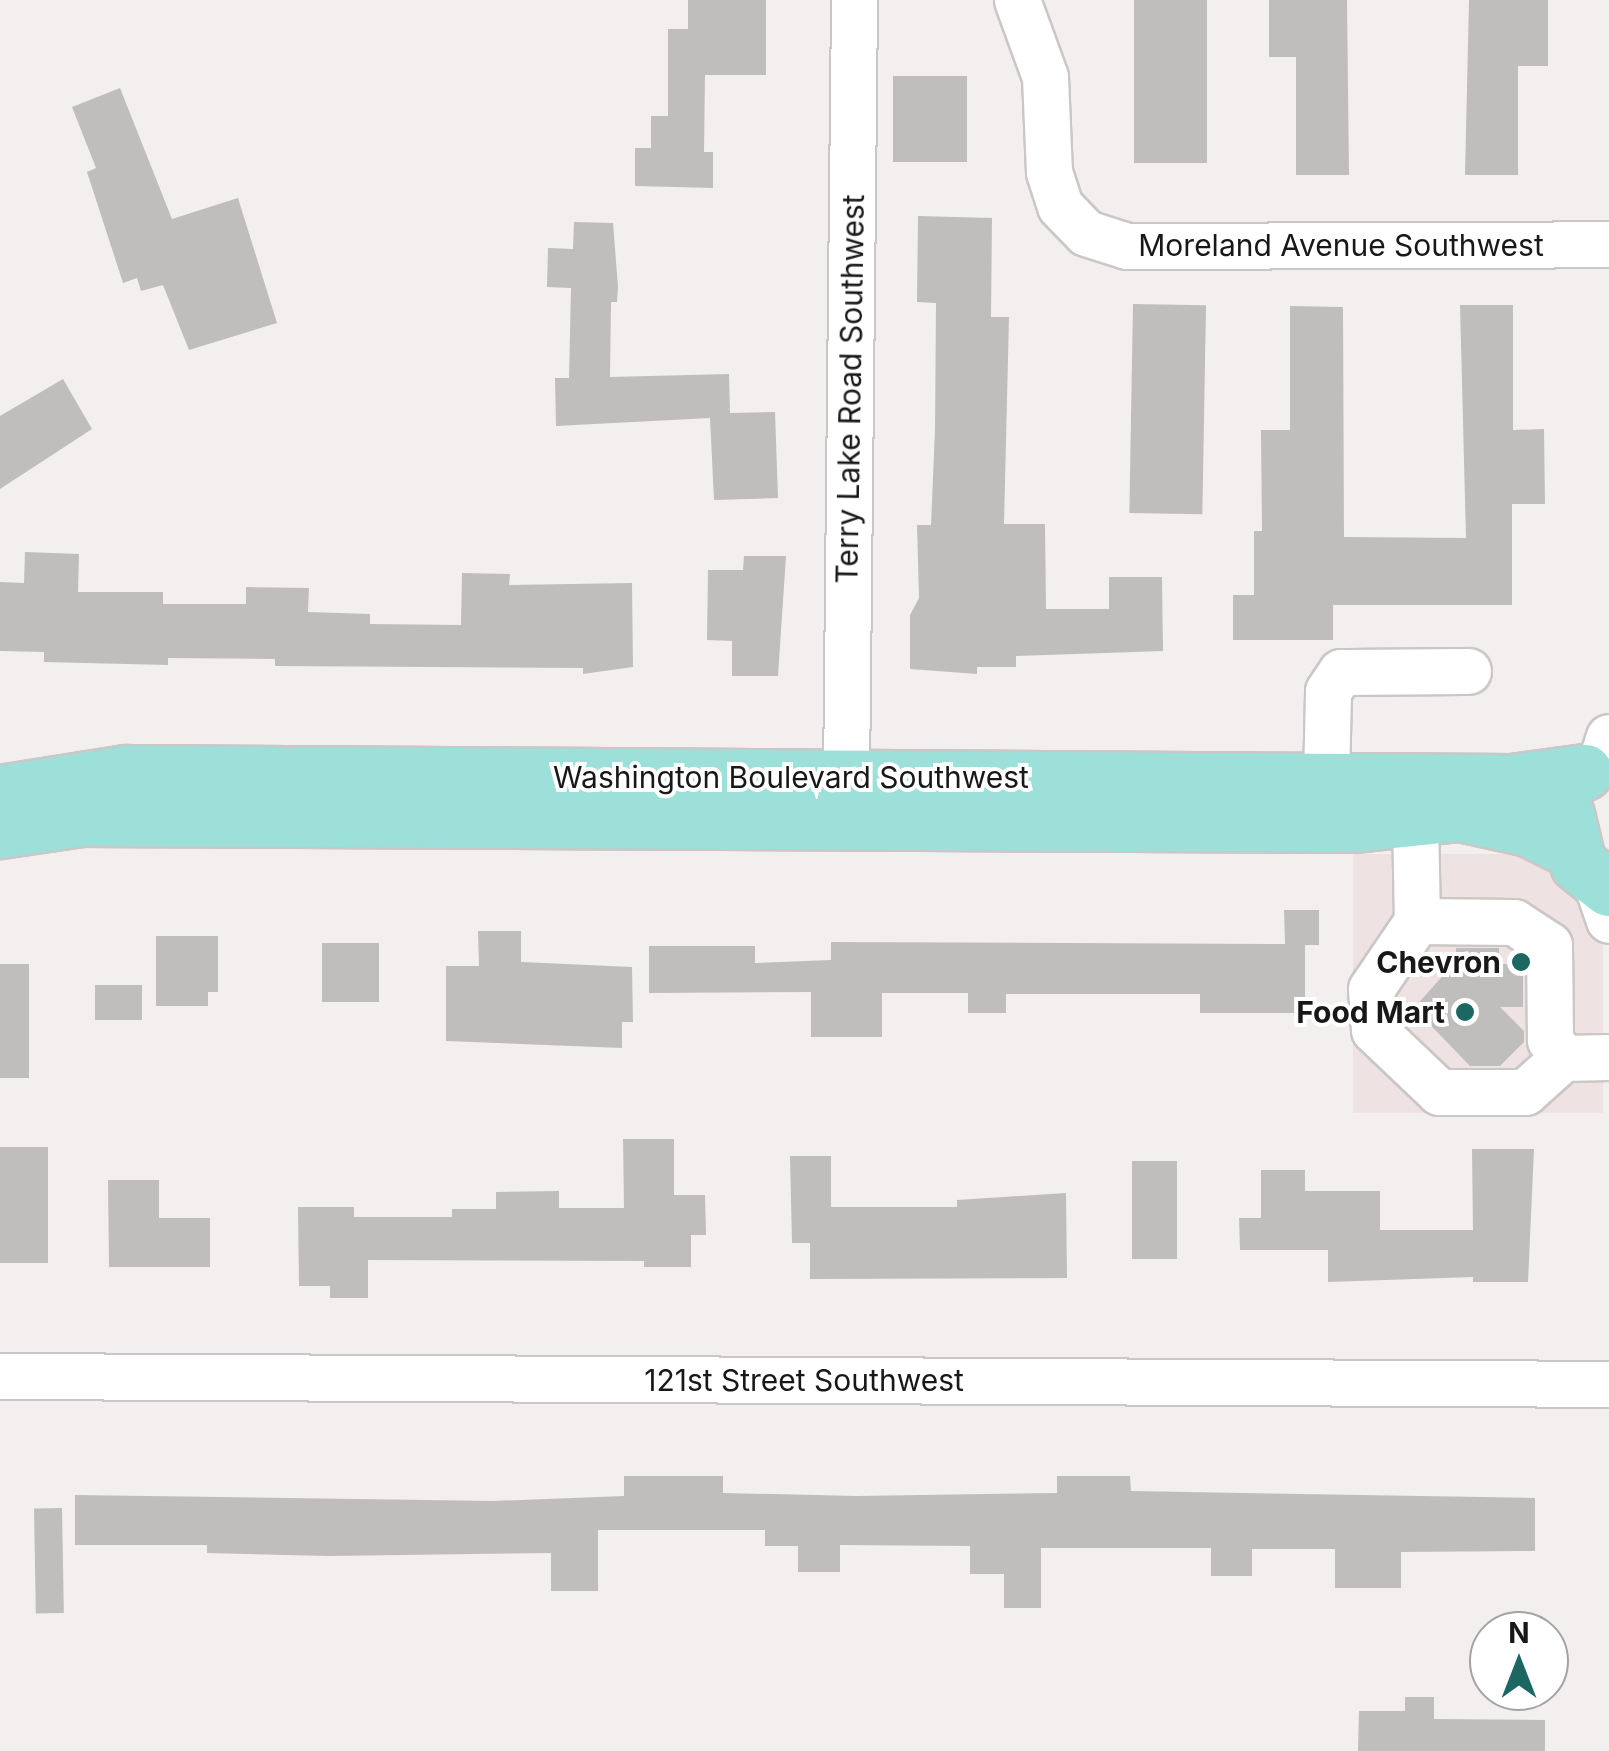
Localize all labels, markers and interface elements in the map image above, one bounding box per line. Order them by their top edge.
street label: Terry Lake Road Southwest [829,194,871,584]
street label: Moreland Avenue Southwest [1138,227,1544,263]
street label: Washington Boulevard Southwest [553,759,1029,795]
place label: Chevron [1376,944,1501,980]
marker: Chevron [1510,951,1532,973]
place label: Food Mart [1296,994,1445,1030]
marker: Food Mart [1454,1001,1476,1023]
street label: 121st Street Southwest [644,1362,964,1398]
north arrow [1469,1611,1569,1711]
text: N [1508,1616,1530,1650]

